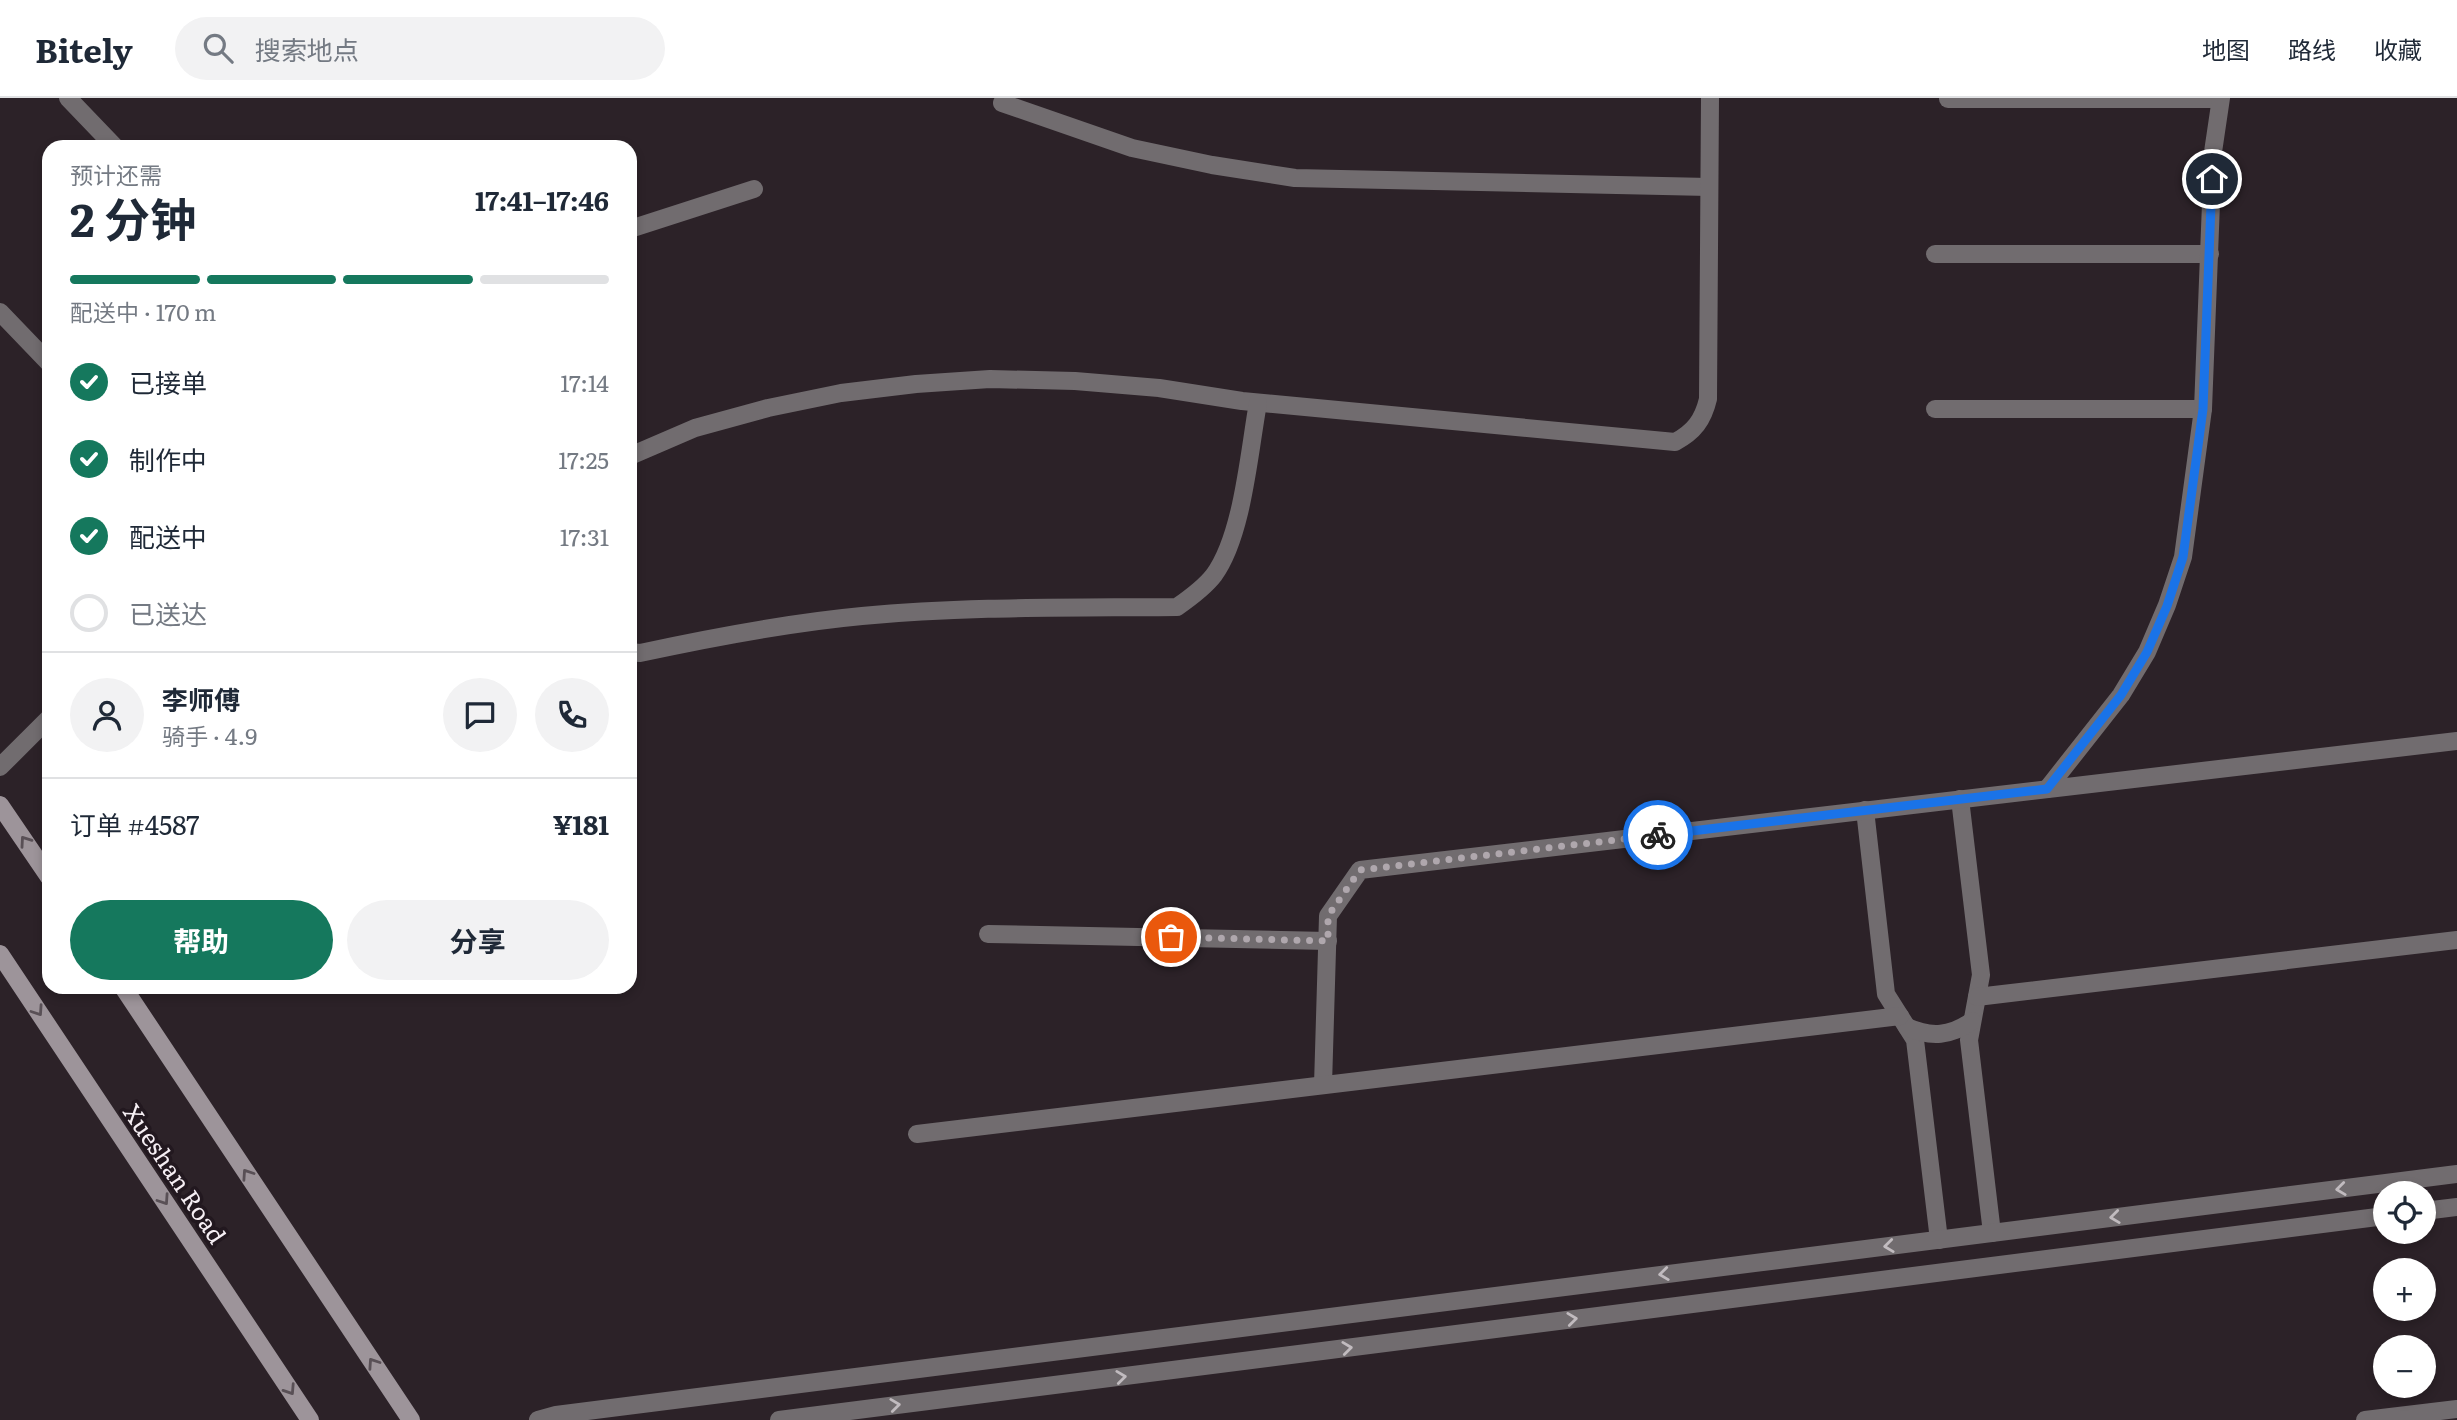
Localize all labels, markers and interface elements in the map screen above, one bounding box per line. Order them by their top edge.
search box [175,17,665,80]
text: Bitely [35,24,133,73]
icon: search [199,29,237,67]
text: 搜索地点 [255,29,359,68]
text: 地图 [2202,31,2250,66]
text: 路线 [2288,31,2336,66]
text: 收藏 [2374,31,2422,66]
pin [2182,149,2242,209]
text: 预计还需 [70,157,162,191]
icon: home [2193,160,2231,198]
text: 17:41–17:46 [475,180,609,219]
text: 2 分钟 [70,183,196,251]
text: 配送中 · 170 m [70,294,216,328]
text: 已接单 [129,362,207,401]
icon: check [70,363,108,401]
text: 17:14 [560,365,609,399]
text: 制作中 [129,439,207,478]
icon: check [70,440,108,478]
text: 17:25 [558,442,609,476]
text: 配送中 [129,516,207,555]
icon: check [70,517,108,555]
text: 17:31 [560,519,609,553]
text: 已送达 [129,593,207,632]
button: person [70,678,144,752]
button: chat [443,678,517,752]
button: phone [535,678,609,752]
text: 李师傅 [162,679,240,718]
text: 骑手 · 4.9 [162,718,257,752]
courier [1623,800,1693,870]
text: 订单 #4587 [70,804,200,843]
text: ¥181 [553,804,609,843]
icon: bike [1639,816,1677,854]
one-way arrow [21,836,33,849]
button: 帮助 [70,900,333,980]
button: 分享 [347,900,609,980]
pin [1141,907,1201,967]
icon: bag [1152,918,1190,956]
one-way arrow [30,1003,42,1016]
street label: Xueshan Road [116,1096,236,1250]
one-way arrow [242,1168,255,1181]
one-way arrow [2335,1181,2347,1196]
map controls [2373,1181,2436,1398]
button: locate [2373,1181,2436,1244]
one-way arrow [156,1192,169,1205]
one-way arrow [2109,1210,2121,1225]
one-way arrow [1883,1238,1895,1253]
button: + [2373,1258,2436,1321]
one-way arrow [1658,1267,1669,1282]
one-way arrow [1566,1312,1578,1327]
button: − [2373,1335,2436,1398]
one-way arrow [1341,1340,1352,1355]
one-way arrow [369,1358,381,1371]
one-way arrow [1115,1369,1127,1384]
one-way arrow [282,1382,295,1395]
one-way arrow [889,1398,901,1413]

